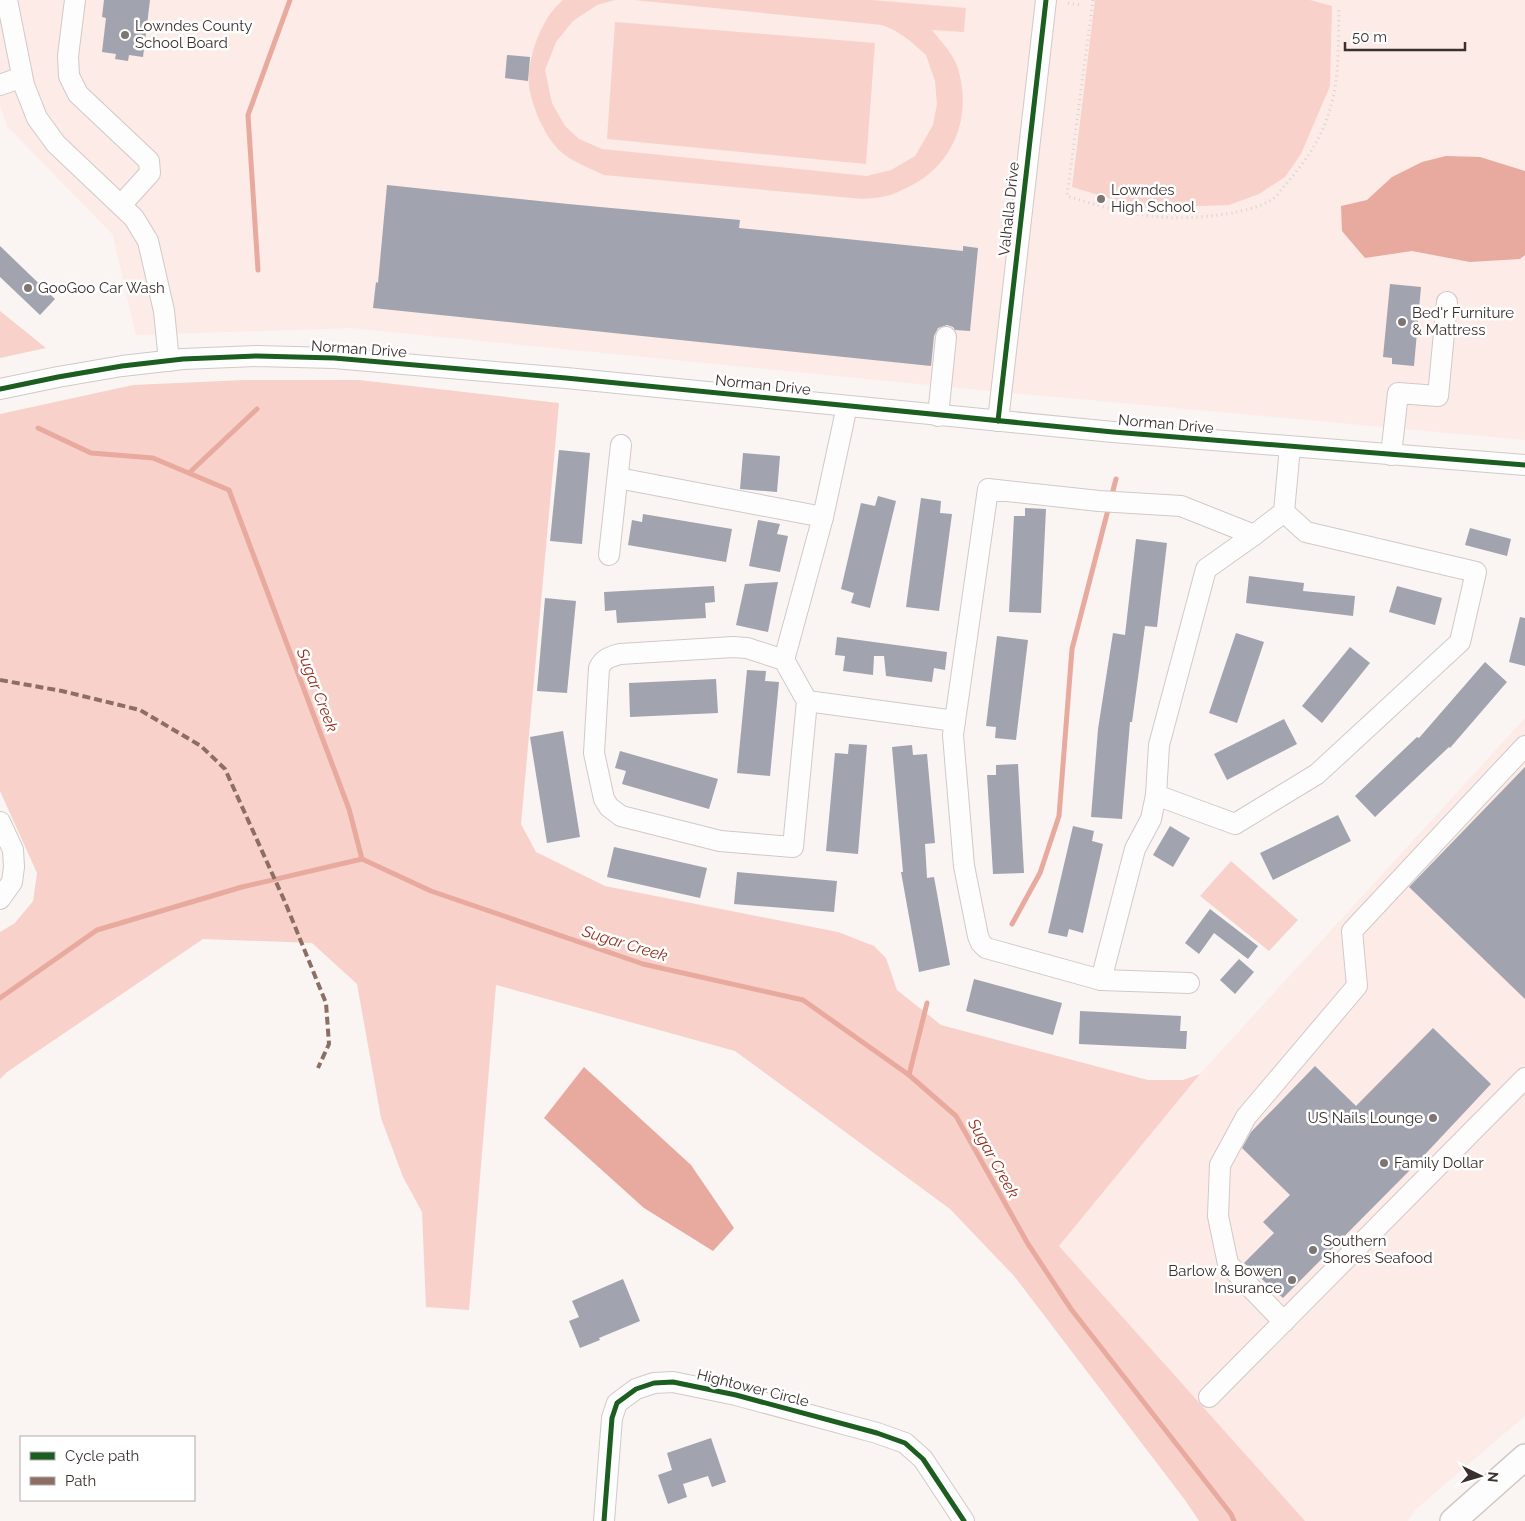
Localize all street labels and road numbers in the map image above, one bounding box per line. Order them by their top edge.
street label: Valhalla Drive [995,161,1023,257]
street label: Norman Drive [311,337,408,361]
street label: Norman Drive [714,371,812,399]
street label: Norman Drive [1117,411,1215,437]
street label: Hightower Circle [695,1365,811,1411]

